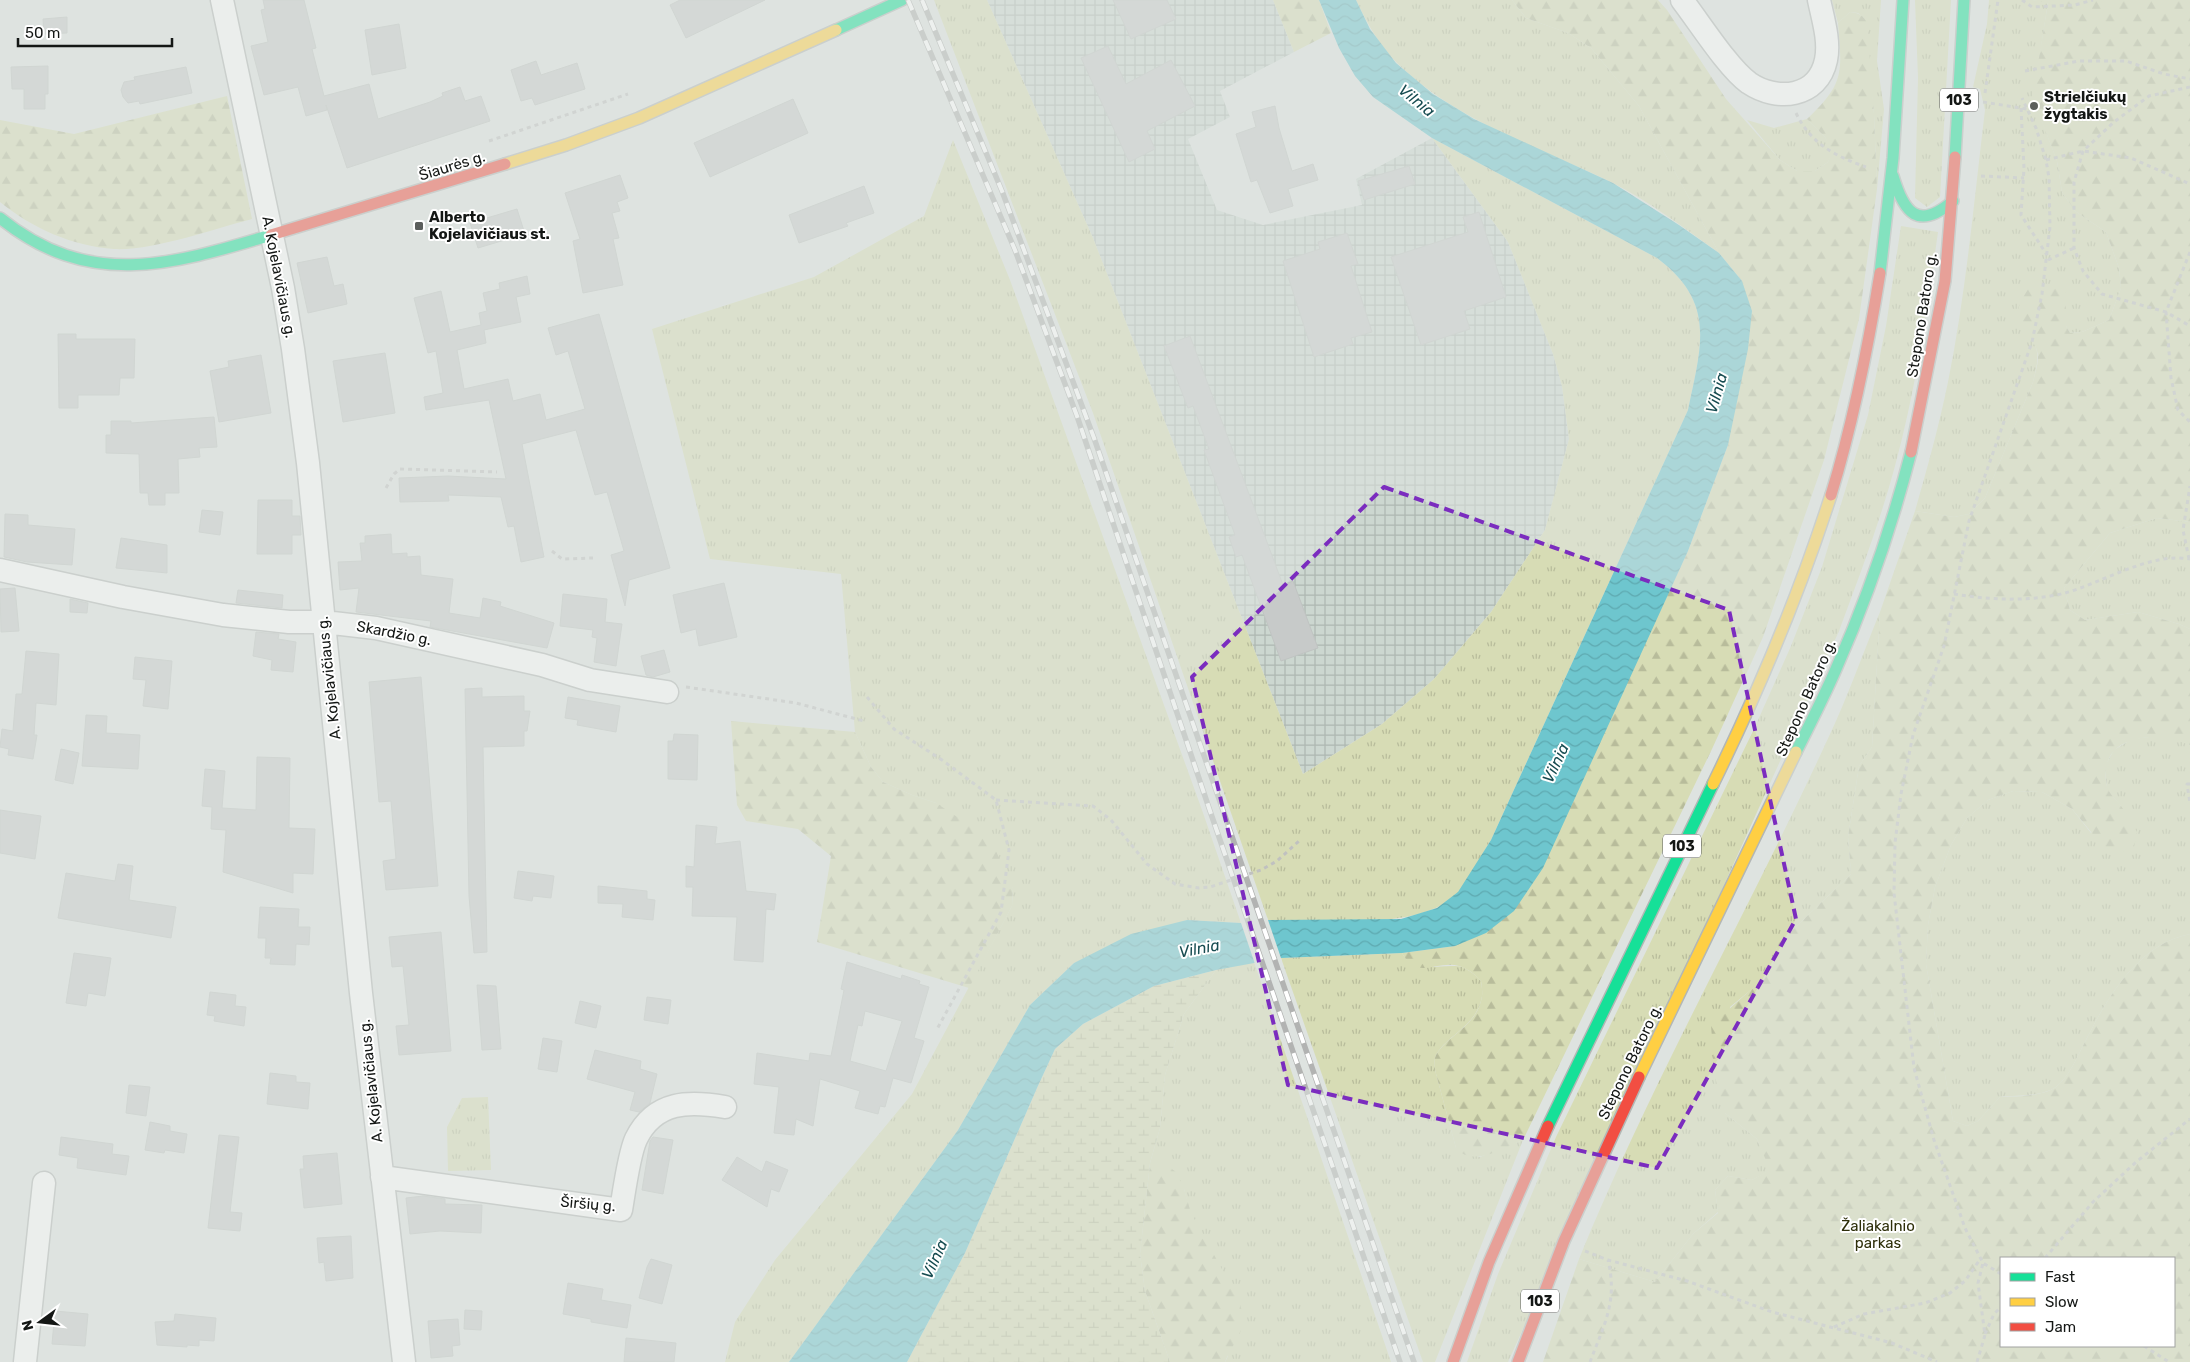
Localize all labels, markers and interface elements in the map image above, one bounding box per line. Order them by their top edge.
scale bar [18,15,171,47]
text: 50 m [25,24,60,42]
water label: Vilnia [1395,80,1439,121]
road number: 103 [1940,88,1978,112]
place label: Strielčiukų žygtakis [2044,88,2126,123]
marker: Strielčiukų žygtakis [2028,100,2040,112]
street label: Šiaurės g. [417,147,487,185]
place label: Alberto Kojelavičiaus st. [429,208,550,243]
street label: A. Kojelavičiaus g. [258,214,300,340]
marker: Alberto Kojelavičiaus st. [413,220,425,232]
street label: Stepono Batoro g. [1903,251,1941,379]
water label: Vilnia [1702,371,1731,416]
street label: A. Kojelavičiaus g. [314,615,344,741]
street label: Skardžio g. [355,617,433,649]
street label: Stepono Batoro g. [1772,637,1840,759]
water label: Vilnia [1538,741,1573,786]
road number: 103 [1663,834,1701,858]
water label: Vilnia [1177,935,1221,962]
street label: Stepono Batoro g. [1594,1002,1666,1122]
street label: A. Kojelavičiaus g. [356,1018,386,1144]
street label: Širšių g. [560,1193,616,1215]
park label: Žaliakalnio parkas [1841,1217,1915,1252]
water label: Vilnia [917,1237,952,1282]
legend [2000,1257,2175,1347]
text: Fast [2045,1268,2075,1286]
road number: 103 [1521,1290,1559,1312]
text: Slow [2045,1293,2078,1311]
north arrow [15,1297,65,1347]
text: N [18,1318,37,1332]
text: Jam [2045,1318,2076,1336]

